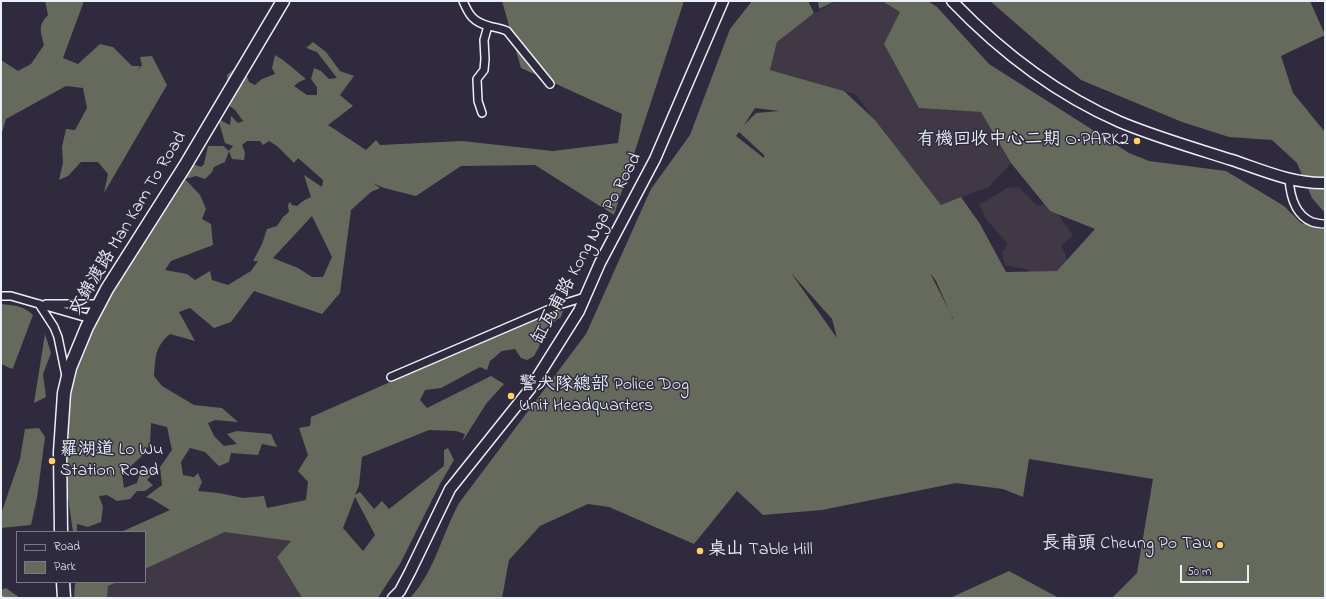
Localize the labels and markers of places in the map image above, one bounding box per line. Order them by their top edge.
place label: 有機回收中心二期 O·PARK2 [917,130,1129,152]
marker: 有機回收中心二期 O·PARK2 [1132,136,1142,146]
place label: 警犬隊總部 Police Dog Unit Headquarters [519,375,689,418]
marker: 警犬隊總部 Police Dog Unit Headquarters [506,391,516,401]
place label: 羅湖道 Lo Wu Station Road [60,440,163,482]
marker: 羅湖道 Lo Wu Station Road [47,456,57,466]
place label: 長甫頭 Cheung Po Tau [1042,534,1212,556]
place label: 桌山 Table Hill [708,540,813,562]
marker: 長甫頭 Cheung Po Tau [1215,540,1225,550]
marker: 桌山 Table Hill [695,546,705,556]

